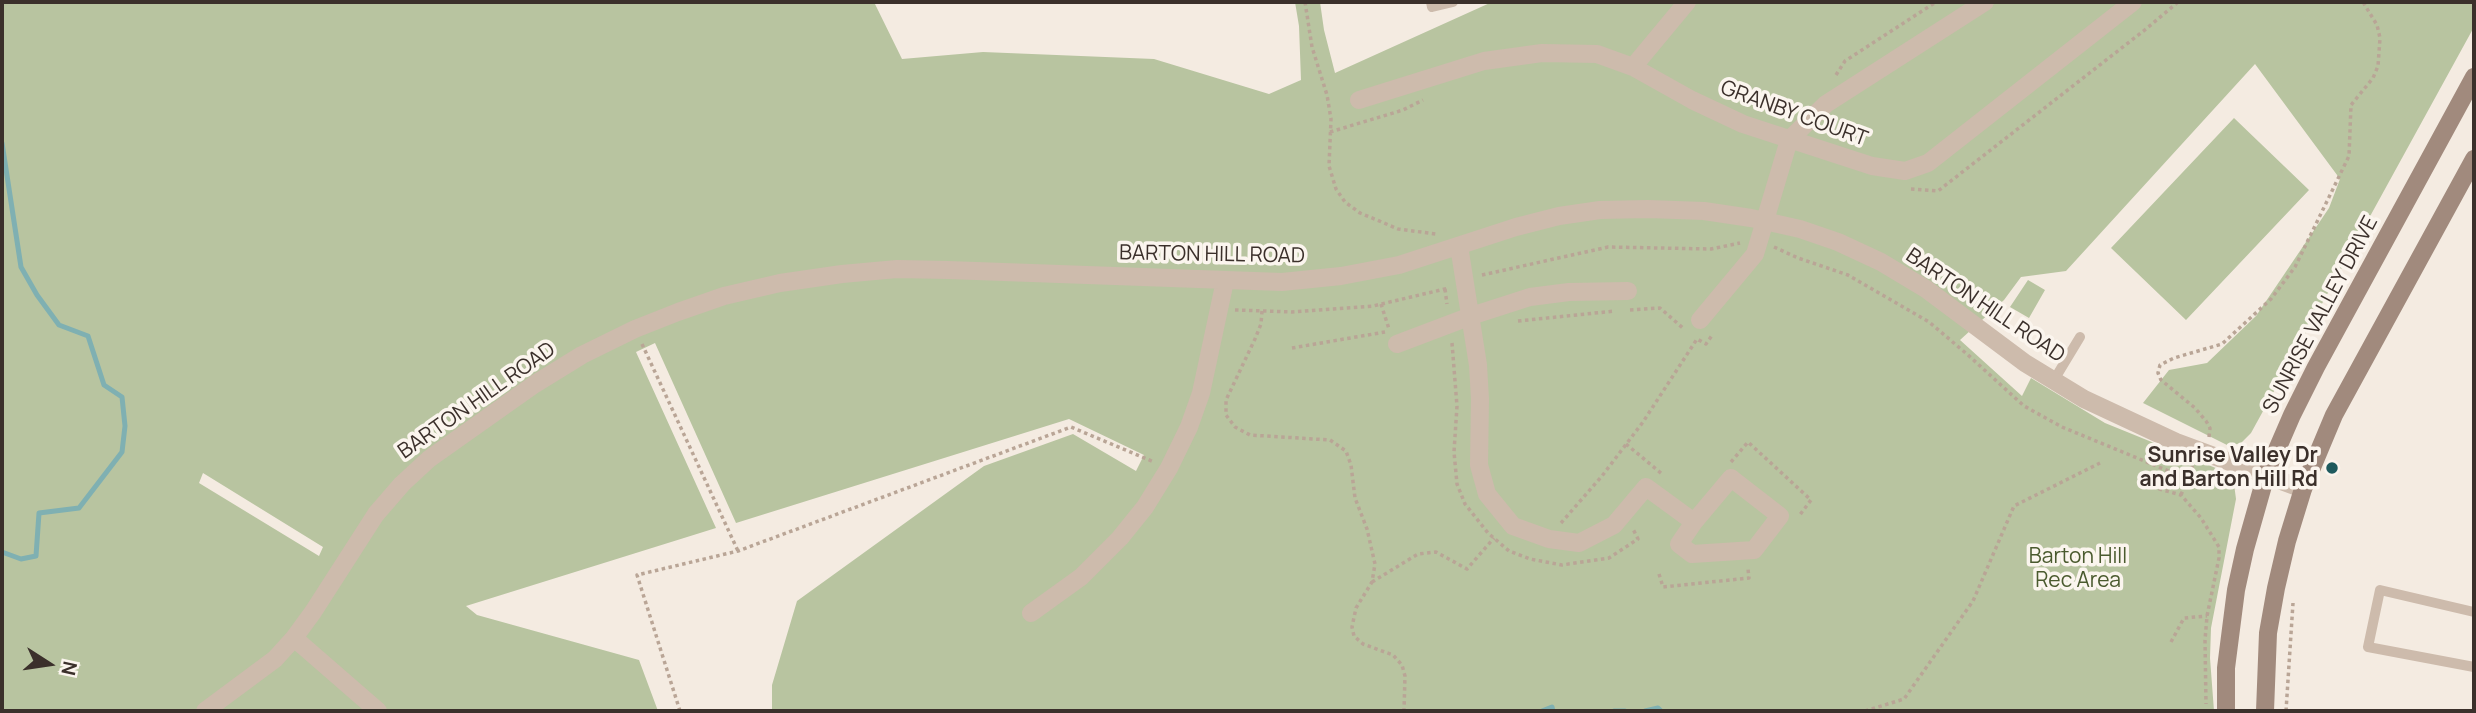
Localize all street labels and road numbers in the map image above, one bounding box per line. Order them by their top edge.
street label: GRANBY COURT [1717,76,1871,152]
street label: SUNRISE VALLEY DRIVE [2258,212,2384,418]
street label: BARTON HILL ROAD [1119,241,1305,269]
street label: BARTON HILL ROAD [1901,244,2069,368]
street label: BARTON HILL ROAD [394,337,560,465]

